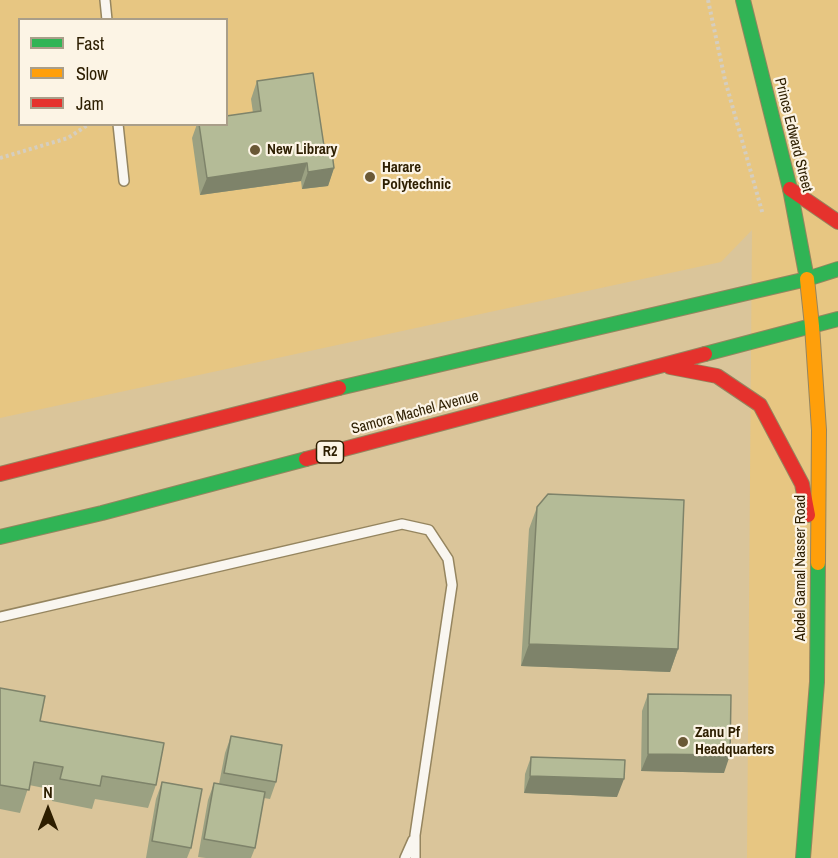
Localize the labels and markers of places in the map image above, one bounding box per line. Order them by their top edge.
place label: New Library [267,141,337,159]
marker: New Library [248,143,262,157]
place label: Harare Polytechnic [382,159,451,194]
marker: Harare Polytechnic [363,170,377,184]
place label: Zanu Pf Headquarters [695,724,774,759]
marker: Zanu Pf Headquarters [676,735,690,749]

